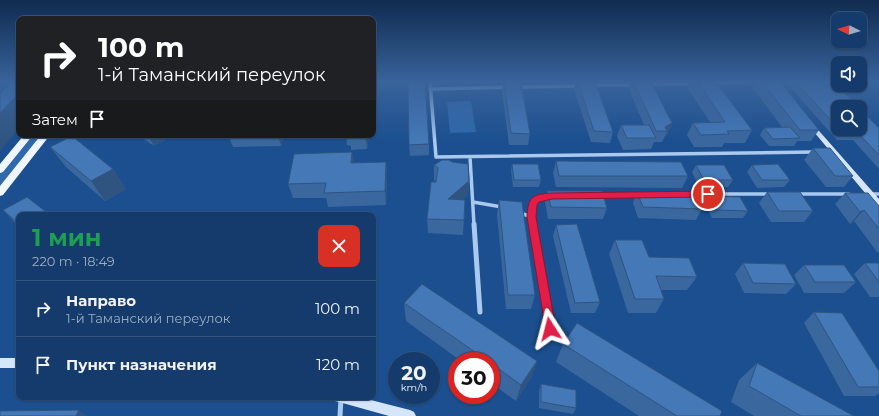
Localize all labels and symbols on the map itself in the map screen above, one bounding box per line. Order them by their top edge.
north arrow [831,12,867,48]
pin [691,177,725,211]
position arrow [529,308,571,350]
speed limit sign: 30 [448,352,500,404]

